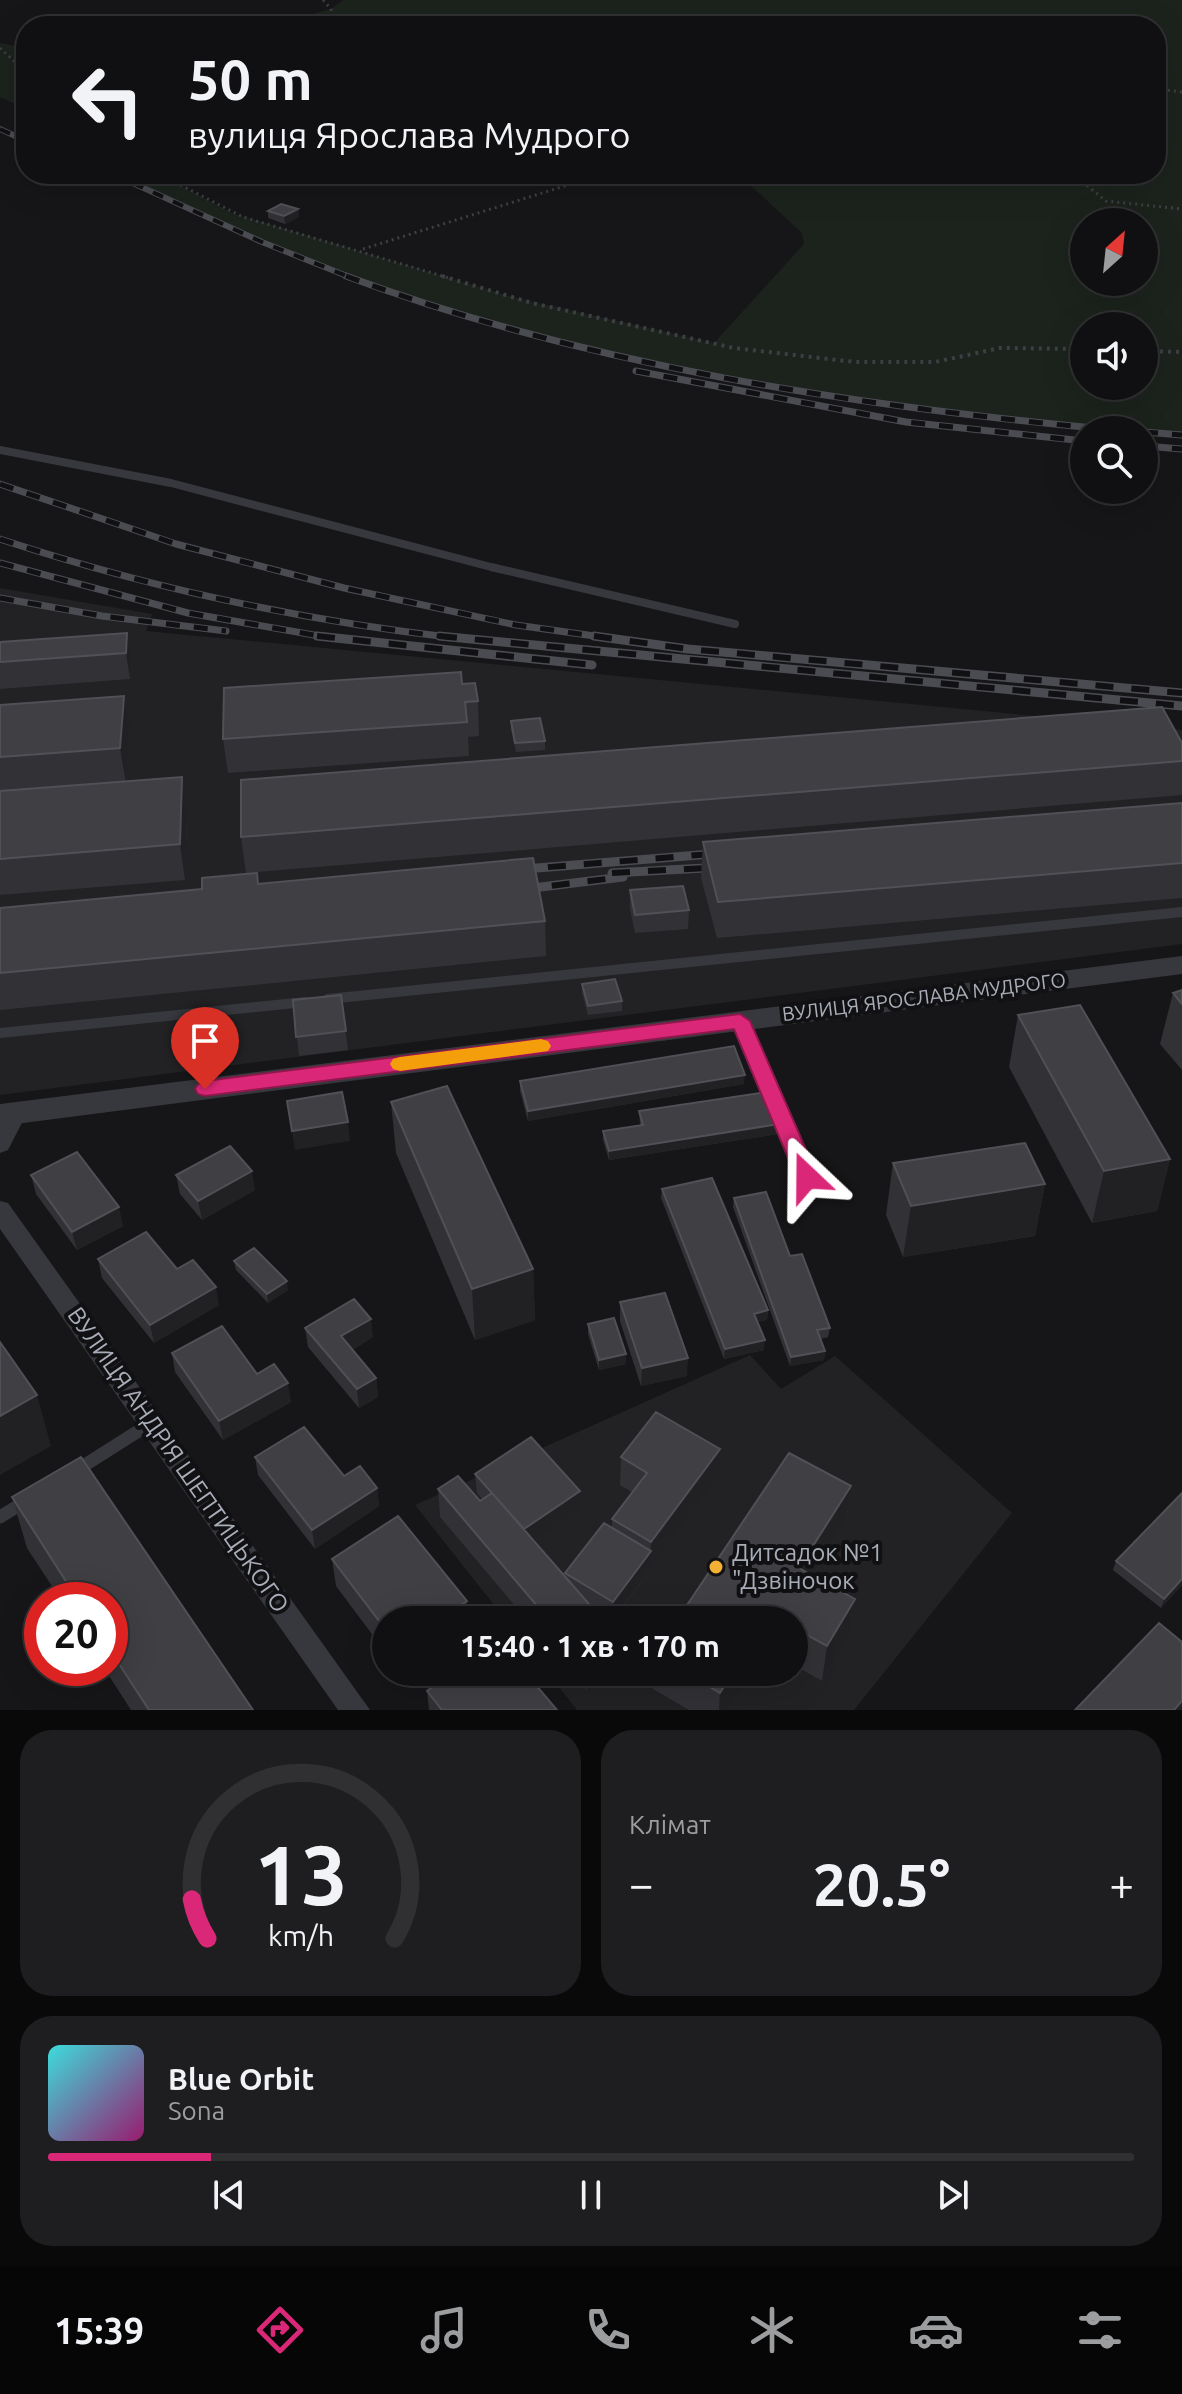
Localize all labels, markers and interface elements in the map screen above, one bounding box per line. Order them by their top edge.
icon: left [56,48,160,152]
text: 50 m [188,48,313,111]
text: вулиця Ярослава Мудрого [188,114,630,155]
north arrow [1070,208,1158,296]
map controls [1070,208,1158,504]
button: sound [1070,312,1158,400]
button: search [1070,416,1158,504]
street label: ВУЛИЦЯ ЯРОСЛАВА МУДРОГО [781,968,1067,1025]
pin [171,1007,239,1089]
icon: arrive [183,1019,227,1063]
position arrow [765,1135,849,1219]
street label: ВУЛИЦЯ АНДРІЯ ШЕПТИЦЬКОГО [62,1302,295,1618]
place label: Дитсадок №1 "Дзвіночок [732,1539,883,1594]
marker: Дитсадок №1 "Дзвіночок [707,1558,725,1576]
speed limit sign: 20 [24,1582,128,1686]
text: 15:40 · 1 хв · 170 m [460,1629,720,1663]
text: Клімат [629,1810,711,1839]
text: 13 [254,1827,347,1921]
text: 20.5° [813,1850,950,1917]
text: − [629,1859,654,1908]
text: + [1109,1859,1134,1908]
text: km/h [268,1919,334,1951]
text: Blue Orbit [168,2062,314,2096]
text: Sona [168,2096,225,2125]
icon: previous [207,2173,251,2217]
icon: pause [569,2173,613,2217]
icon: next [931,2173,975,2217]
icon: directions [252,2302,308,2358]
icon: music [416,2302,472,2358]
icon: phone [580,2302,636,2358]
icon: climate [744,2302,800,2358]
icon: car [908,2302,964,2358]
icon: filters [1072,2302,1128,2358]
text: 15:39 [54,2310,144,2351]

